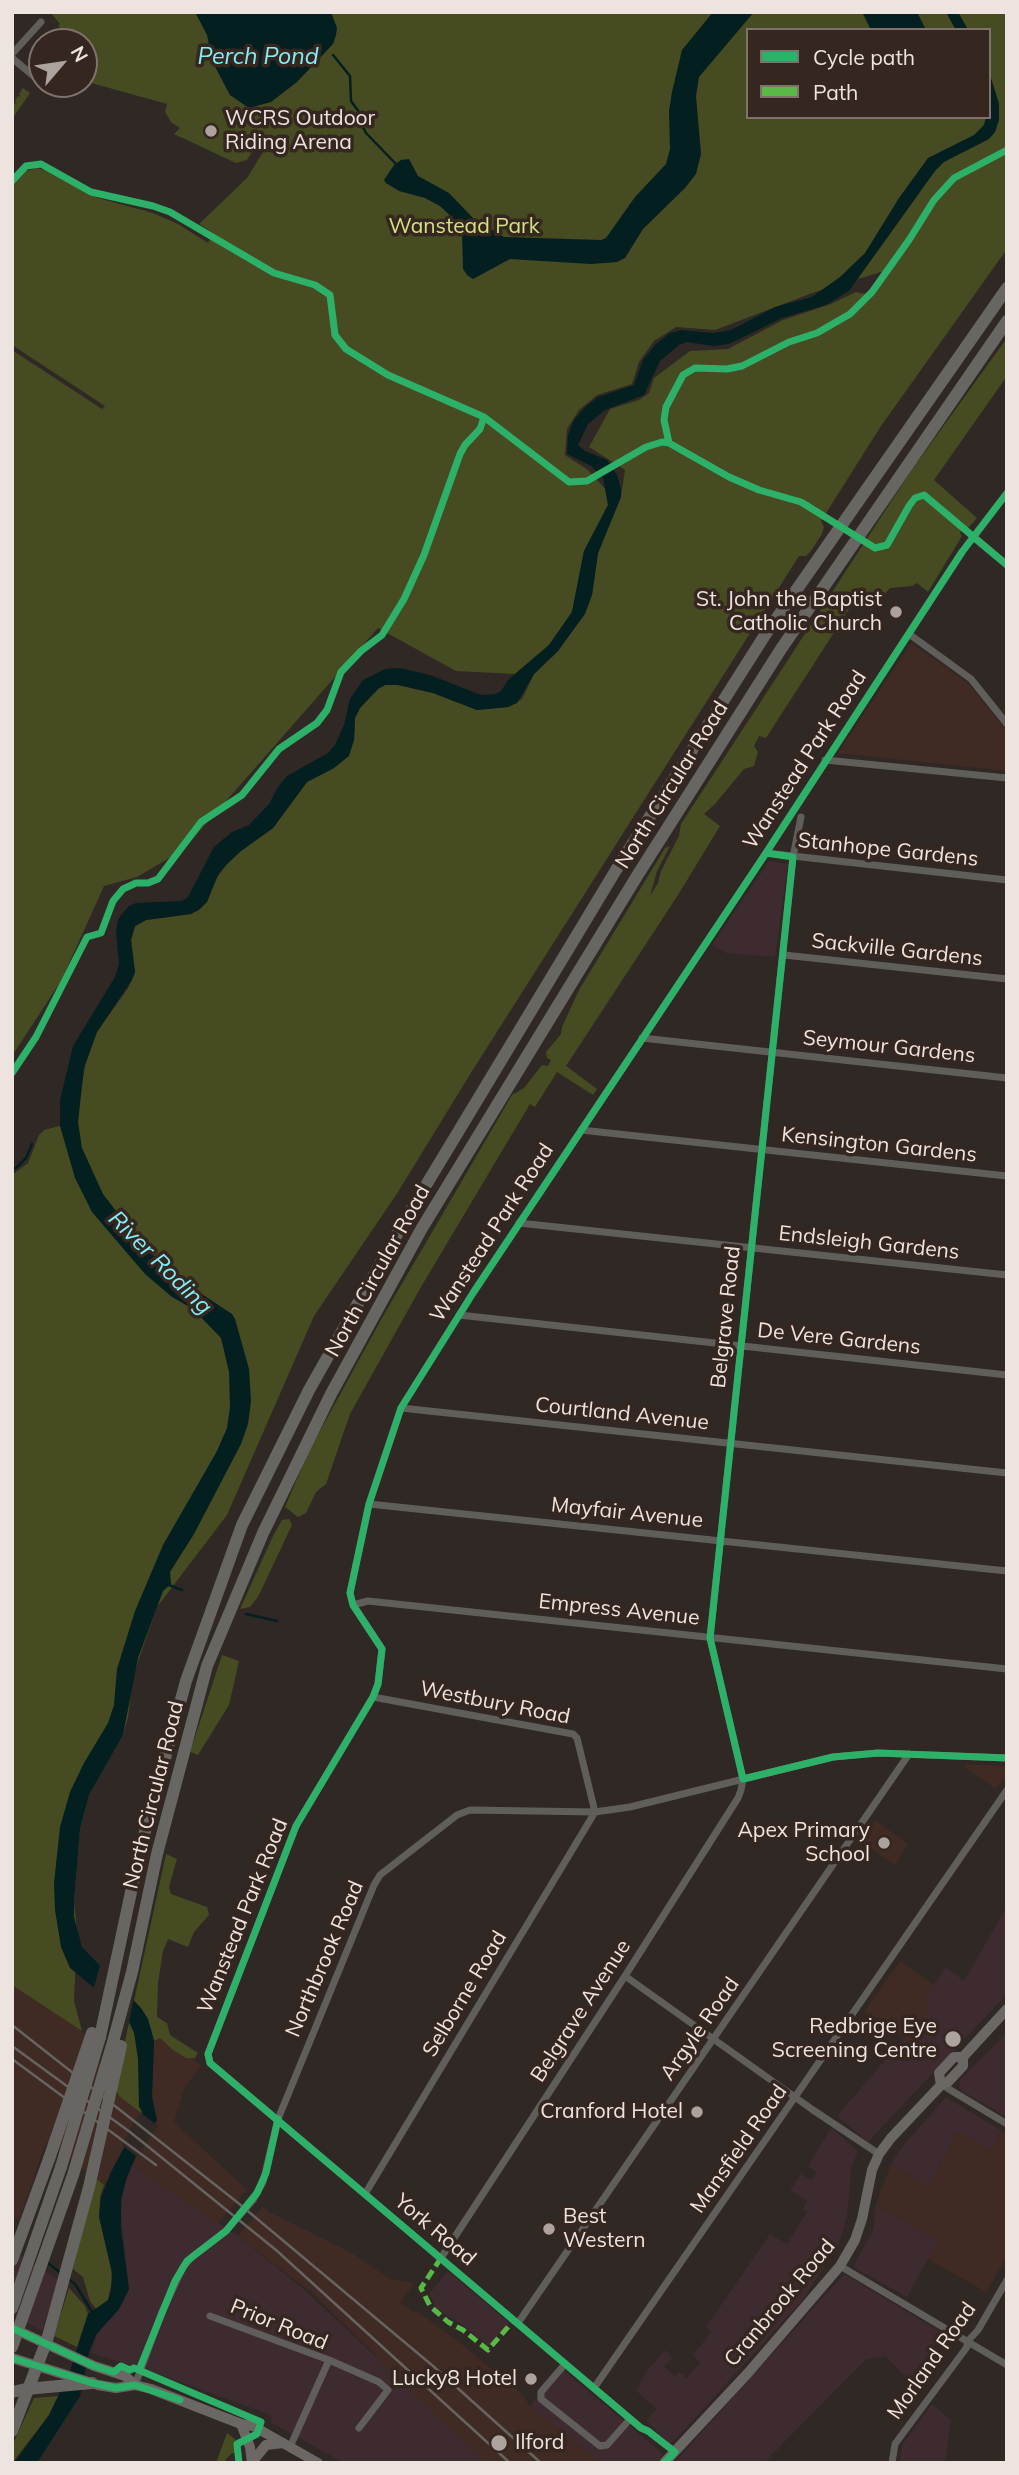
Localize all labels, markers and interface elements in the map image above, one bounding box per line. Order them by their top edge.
north arrow [28,28,98,98]
legend [746,28,991,119]
text: N [66,42,94,66]
water label: Perch Pond [198,43,318,71]
text: Cycle path [813,44,915,70]
text: Path [813,79,858,105]
place label: WCRS Outdoor Riding Arena [225,106,375,156]
marker: WCRS Outdoor Riding Arena [203,123,219,139]
park label: Wanstead Park [389,214,539,240]
place label: St. John the Baptist Catholic Church [696,587,882,637]
marker: St. John the Baptist Catholic Church [888,604,904,620]
street label: Wanstead Park Road [738,666,872,854]
street label: North Circular Road [610,697,734,873]
street label: Stanhope Gardens [797,828,979,872]
street label: Sackville Gardens [810,928,984,972]
street label: Seymour Gardens [801,1025,977,1069]
street label: Kensington Gardens [780,1122,978,1168]
street label: Wanstead Park Road [425,1139,559,1327]
street label: North Circular Road [320,1181,436,1361]
water label: River Roding [102,1205,218,1321]
street label: Endsleigh Gardens [777,1221,961,1265]
street label: Belgrave Road [706,1245,746,1389]
street label: De Vere Gardens [756,1318,922,1360]
street label: Courtland Avenue [534,1392,710,1436]
street label: Mayfair Avenue [550,1492,704,1534]
street label: Empress Avenue [537,1589,701,1631]
street label: Westbury Road [418,1676,572,1730]
street label: North Circular Road [118,1699,190,1891]
street label: Wanstead Park Road [192,1815,294,2017]
place label: Apex Primary School [737,1818,870,1868]
marker: Apex Primary School [876,1835,892,1851]
street label: Northbrook Road [281,1877,369,2041]
street label: Selborne Road [418,1926,512,2062]
street label: Belgrave Avenue [526,1935,636,2087]
street label: Argyle Road [655,1973,745,2085]
place label: Redbrige Eye Screening Centre [772,2014,937,2064]
marker: Redbrige Eye Screening Centre [943,2029,963,2049]
street label: Mansfield Road [685,2080,793,2218]
place label: Cranford Hotel [540,2099,683,2125]
marker: Cranford Hotel [689,2104,705,2120]
street label: York Road [389,2189,481,2271]
place label: Best Western [563,2204,645,2254]
marker: Best Western [541,2221,557,2237]
street label: Cranbrook Road [719,2234,841,2372]
street label: Prior Road [227,2294,331,2356]
street label: Morland Road [882,2298,982,2424]
place label: Lucky8 Hotel [392,2366,517,2392]
marker: Lucky8 Hotel [523,2371,539,2387]
place label: Ilford [515,2430,564,2456]
marker: Ilford [489,2433,509,2453]

